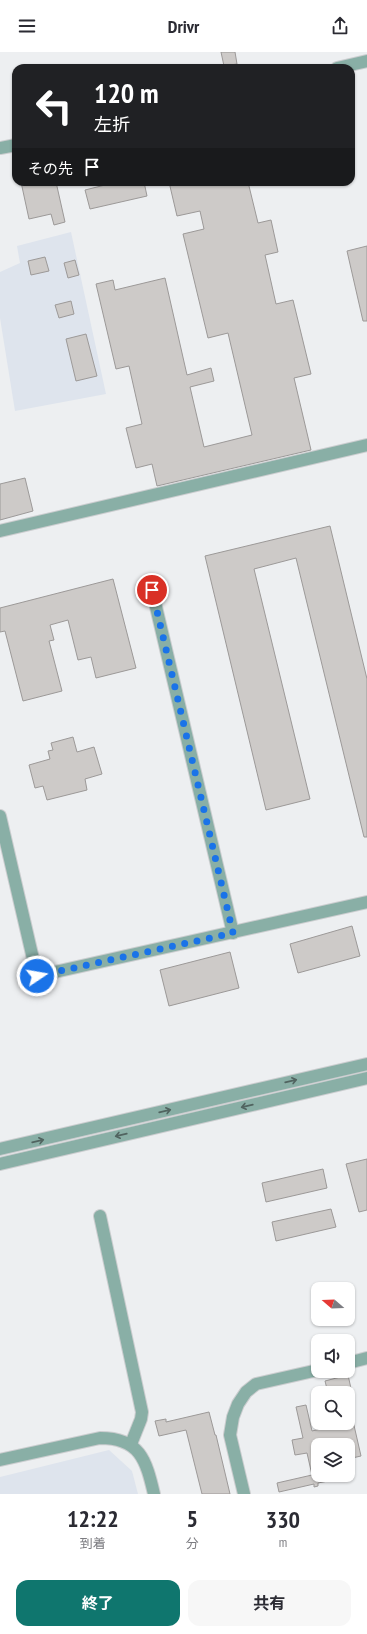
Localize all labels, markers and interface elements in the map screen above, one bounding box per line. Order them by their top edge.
icon: menu [16,15,38,37]
text: Drivr [168,15,199,38]
icon: share [329,15,351,37]
text: 120 m [94,74,158,111]
icon: left [28,80,80,132]
text: 左折 [94,113,130,136]
icon: arrive [81,156,103,178]
text: その先 [28,159,73,178]
pin [135,573,169,607]
icon: arrive [141,579,163,601]
position arrow [16,955,58,997]
one-way arrow [284,1077,297,1085]
one-way arrow [241,1102,254,1110]
one-way arrow [158,1107,171,1114]
one-way arrow [114,1132,127,1140]
one-way arrow [31,1136,44,1144]
north arrow [311,1282,355,1326]
map controls [311,1282,355,1482]
button: sound [311,1334,355,1378]
button: search [311,1386,355,1430]
button: layers [311,1438,355,1482]
text: 12:22 [67,1503,119,1534]
text: 5 [187,1503,198,1534]
text: 330 [266,1504,300,1535]
text: m [279,1534,287,1551]
text: 到着 [80,1535,106,1552]
text: 分 [186,1535,199,1552]
button: 終了 [16,1580,180,1626]
button: 共有 [188,1580,351,1626]

